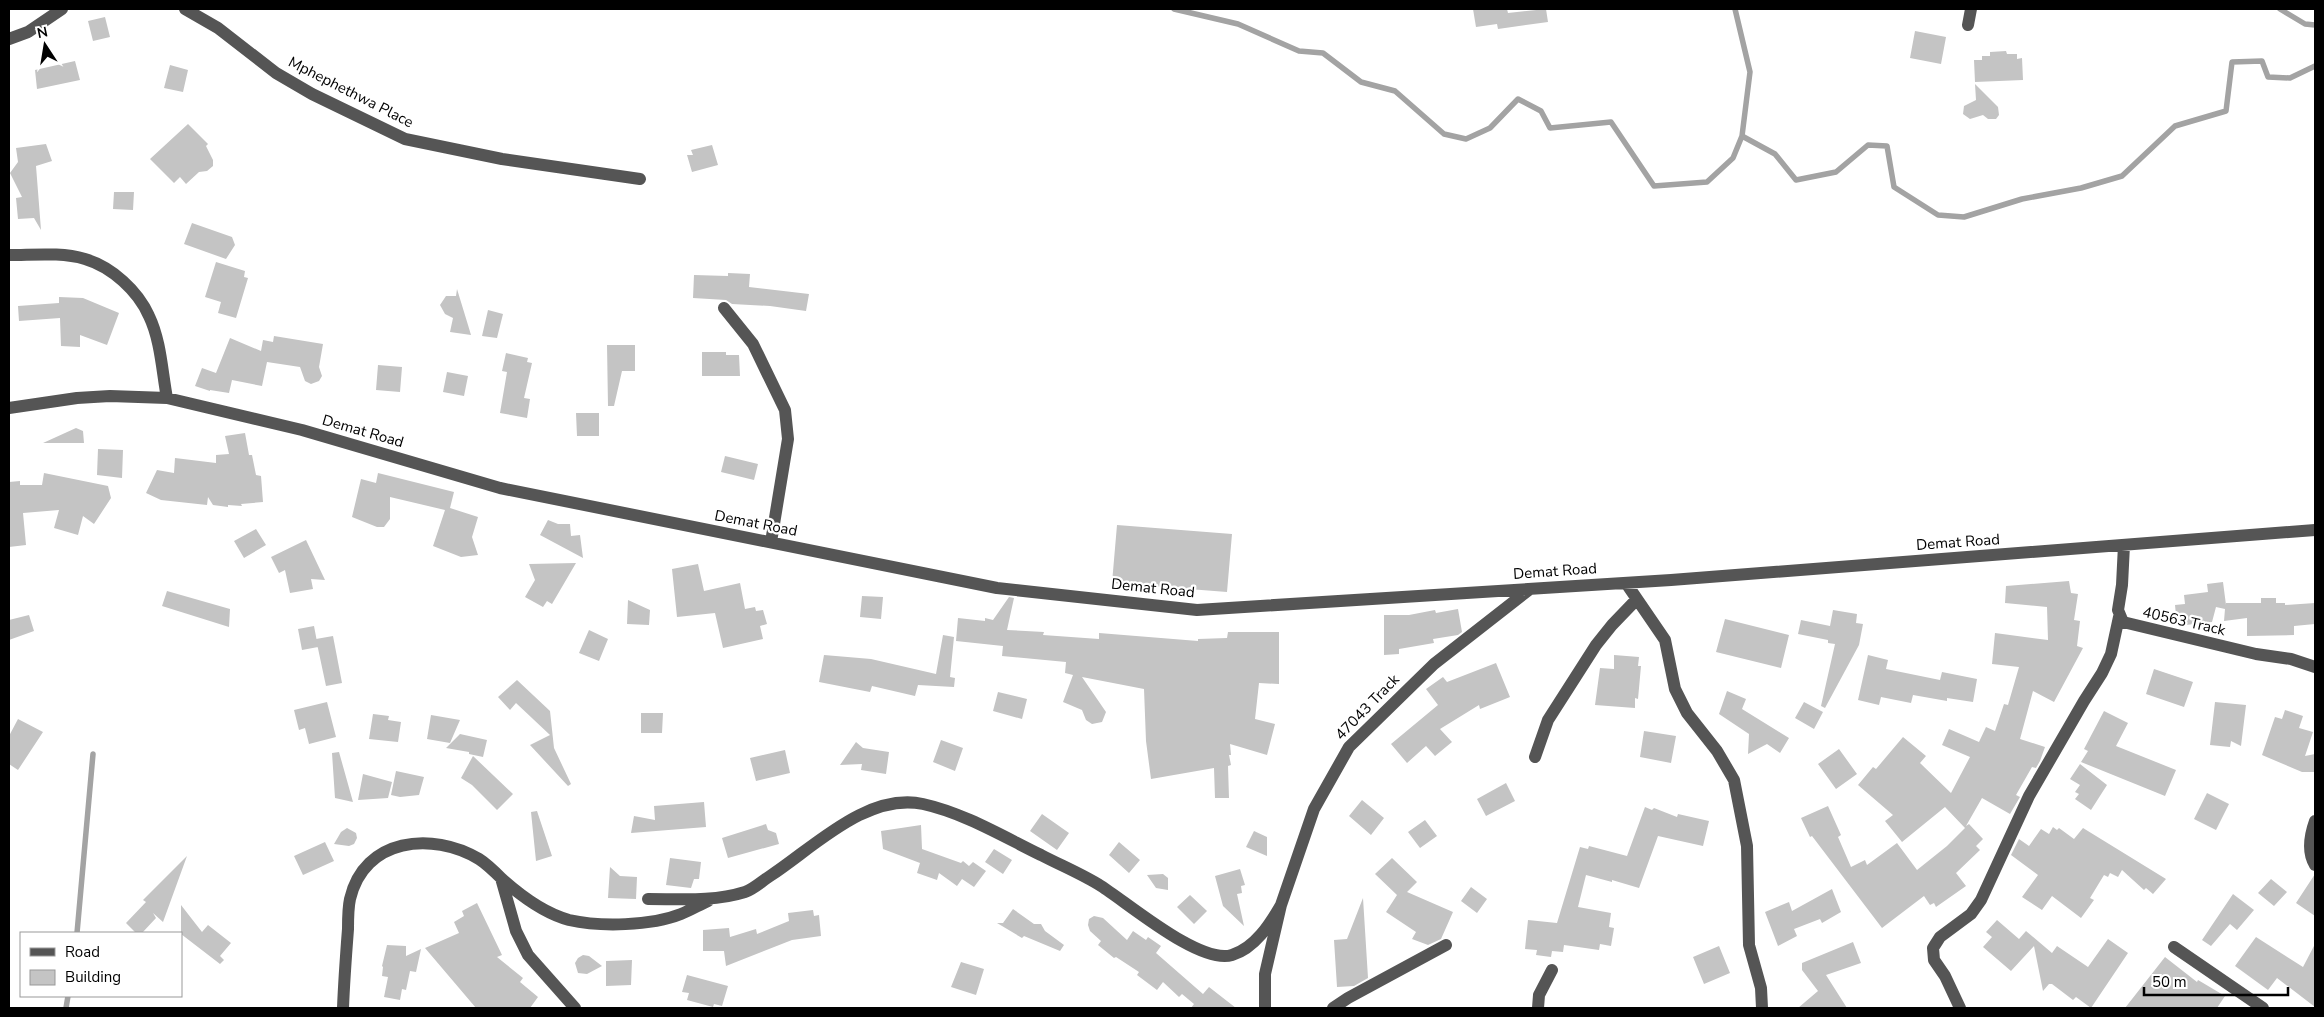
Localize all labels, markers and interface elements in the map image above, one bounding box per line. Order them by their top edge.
north arrow [20,20,70,70]
text: N [35,22,50,43]
street label: Mphephethwa Place [285,52,417,132]
street label: Demat Road [320,410,406,452]
street label: Demat Road [713,505,799,541]
street label: Demat Road [1915,529,2001,555]
street label: Demat Road [1512,558,1598,584]
street label: Demat Road [1110,574,1196,602]
street label: 40563 Track [2141,602,2228,640]
street label: 47043 Track [1330,669,1404,744]
legend [20,932,182,997]
text: Road [65,942,100,962]
scale bar [2144,964,2288,996]
text: Building [65,967,121,987]
text: 50 m [2152,972,2187,992]

